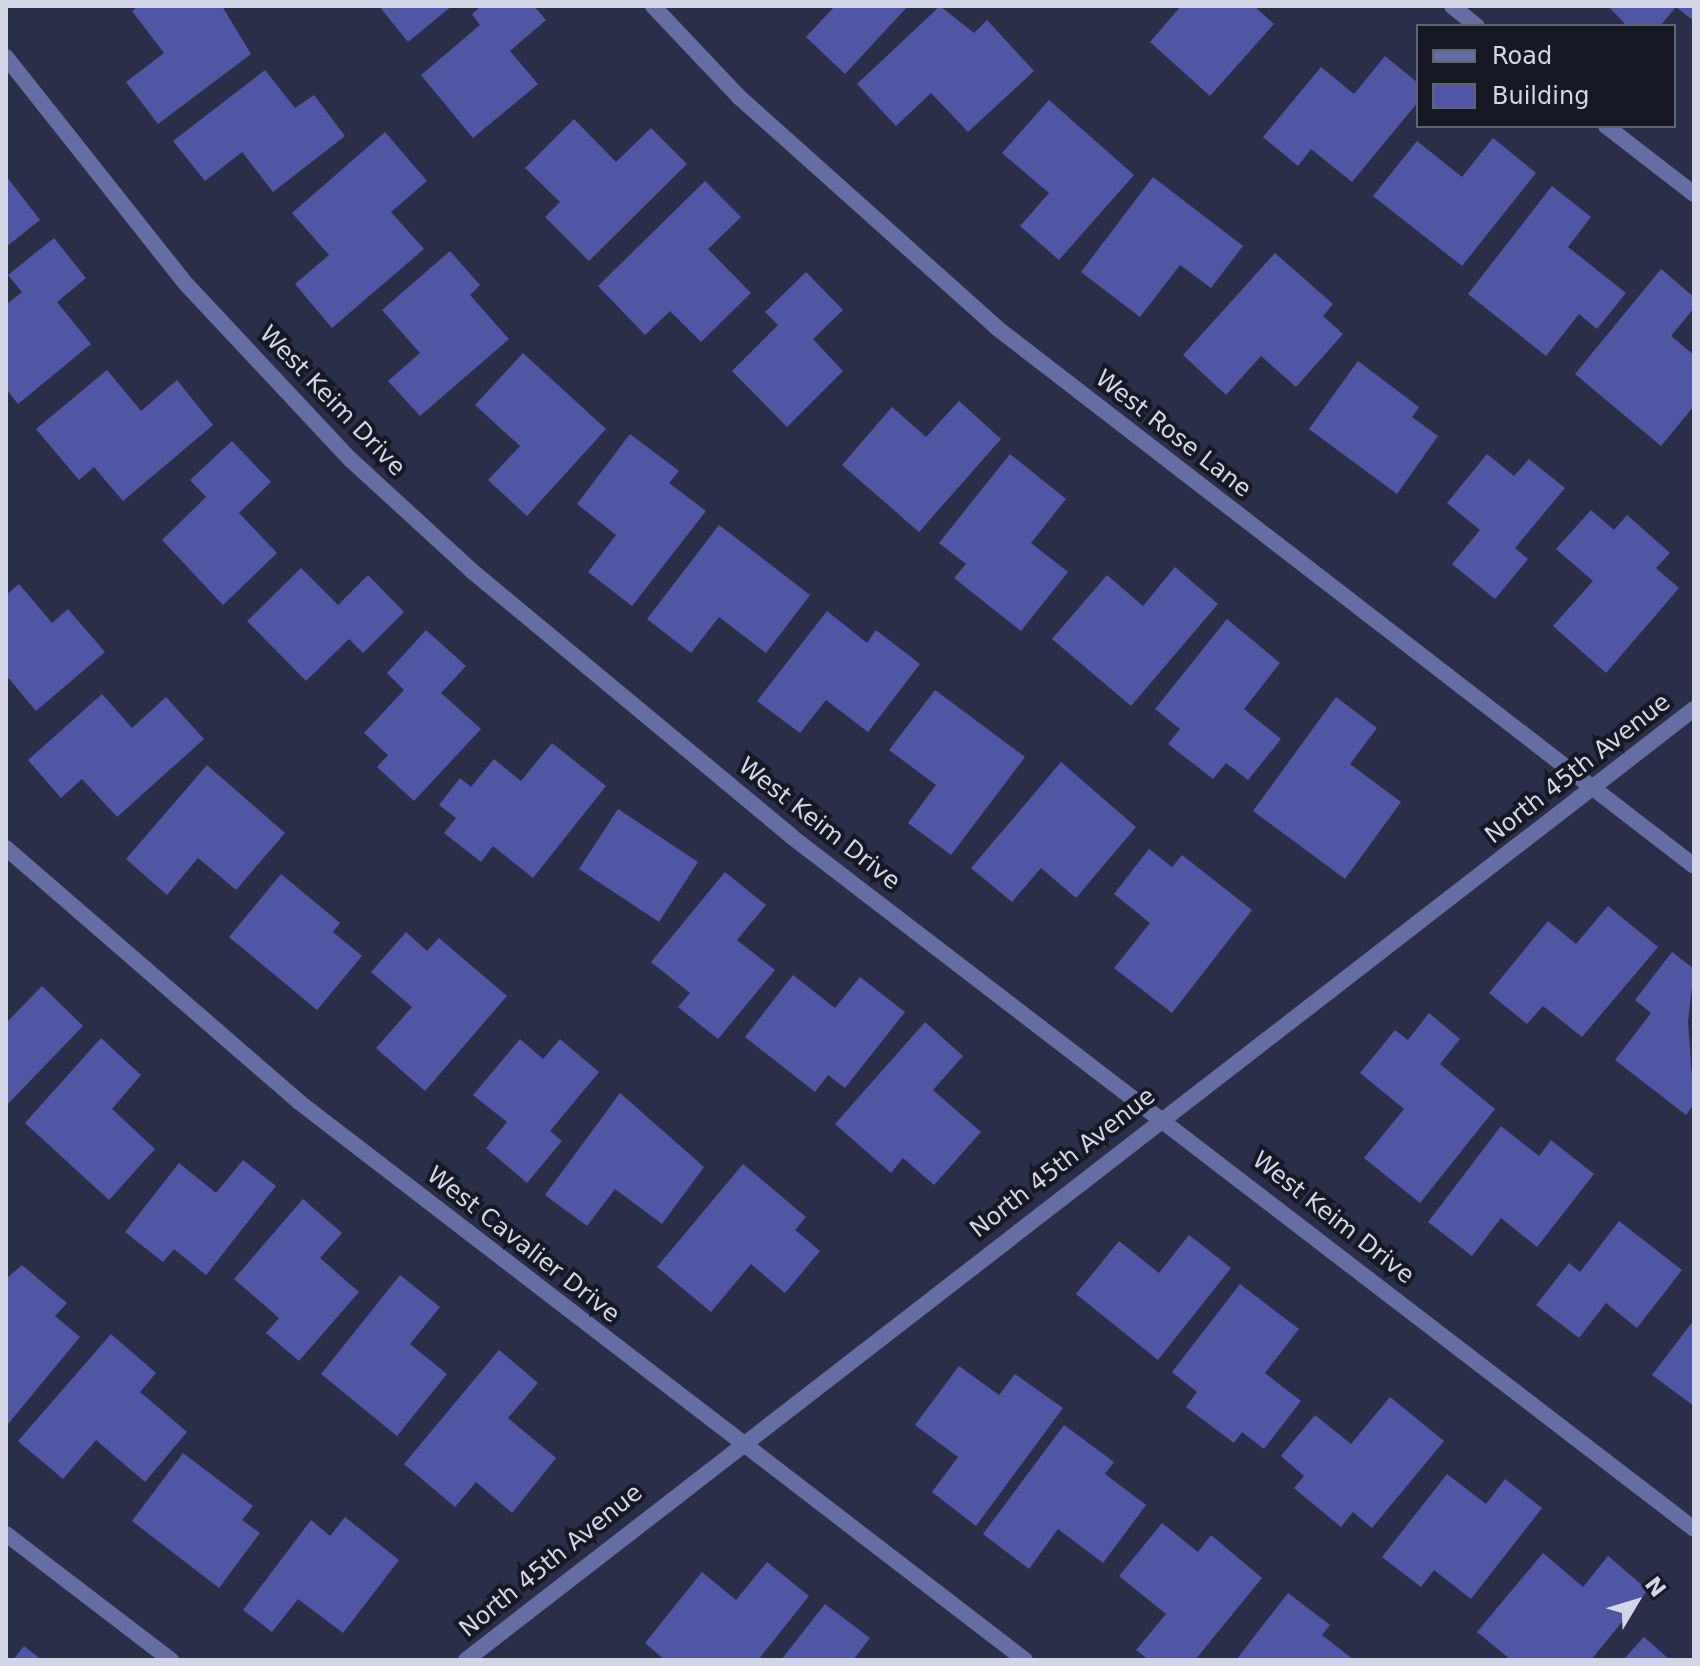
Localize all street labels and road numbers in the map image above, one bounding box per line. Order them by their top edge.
street label: West Keim Drive [253,320,411,482]
street label: West Rose Lane [1089,364,1257,504]
street label: North 45th Avenue [1480,688,1676,850]
street label: West Keim Drive [732,752,906,896]
street label: North 45th Avenue [965,1082,1161,1244]
street label: West Keim Drive [1246,1146,1420,1290]
street label: West Cavalier Drive [421,1161,625,1329]
street label: North 45th Avenue [454,1478,648,1644]

